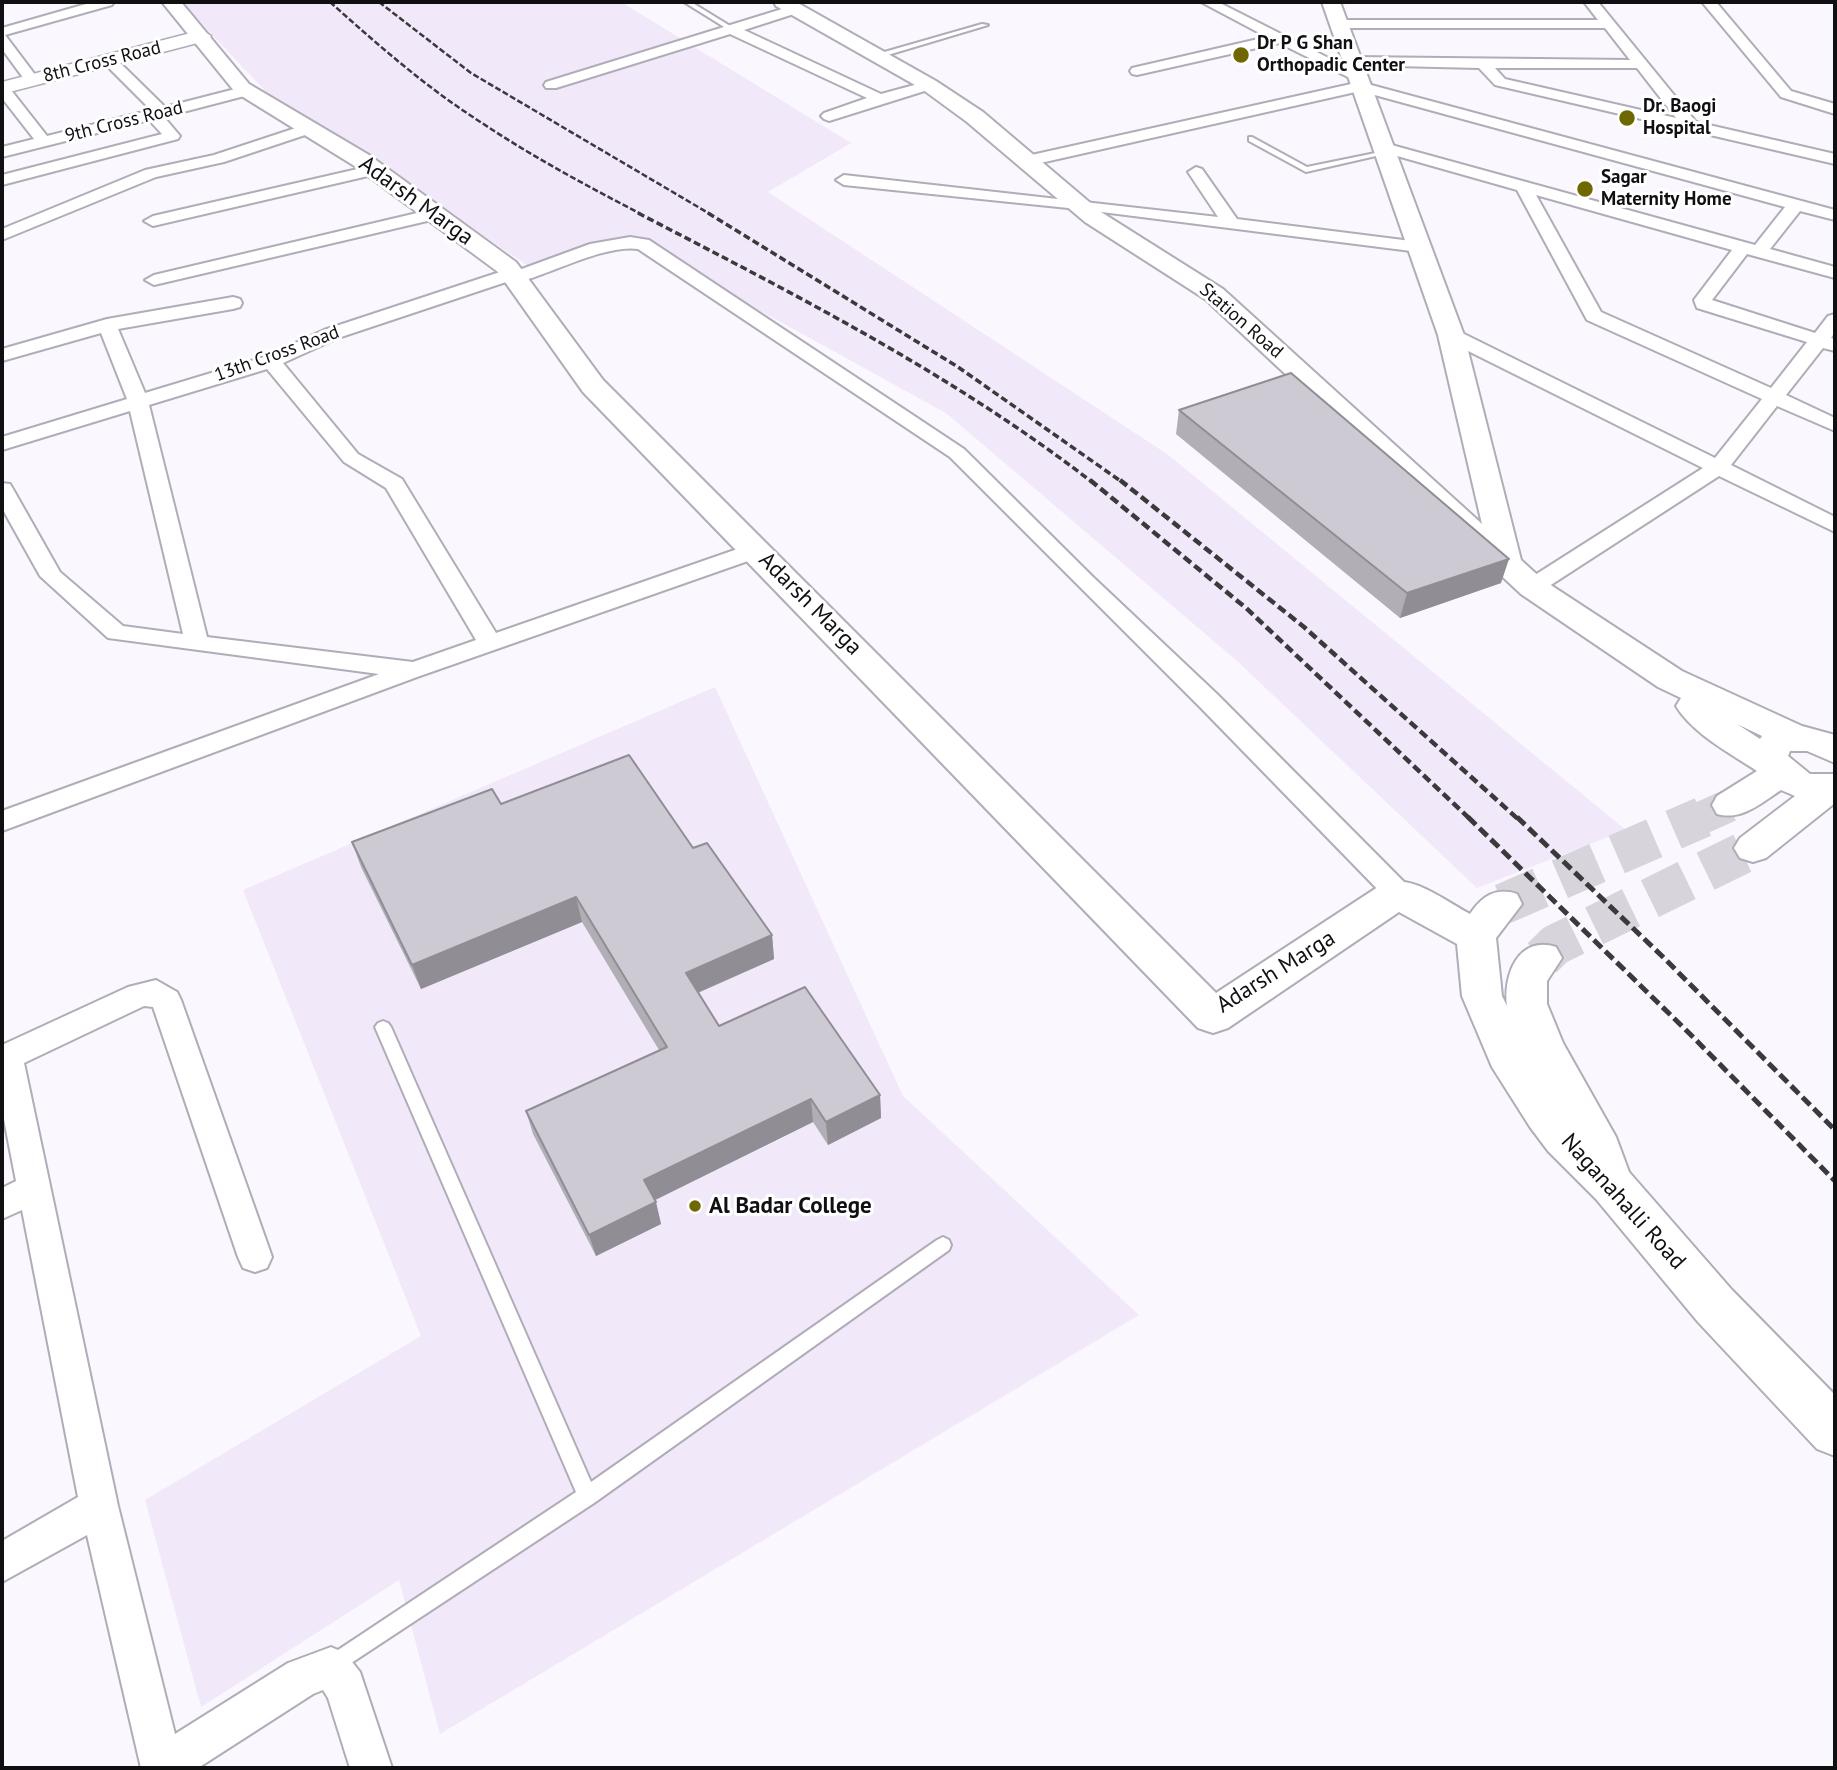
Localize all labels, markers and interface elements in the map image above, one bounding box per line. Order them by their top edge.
place label: Dr P G Shan Orthopadic Center [1257,33,1405,77]
street label: 8th Cross Road [41,36,163,88]
marker: Dr P G Shan Orthopadic Center [1231,45,1251,65]
street label: 9th Cross Road [63,96,185,148]
place label: Dr. Baogi Hospital [1643,96,1716,140]
marker: Dr. Baogi Hospital [1617,108,1637,128]
street label: Adarsh Marga [353,150,479,252]
place label: Sagar Maternity Home [1601,167,1732,211]
marker: Sagar Maternity Home [1575,179,1595,199]
street label: Station Road [1195,278,1287,364]
street label: 13th Cross Road [212,321,342,387]
street label: Adarsh Marga [753,547,867,661]
street label: Adarsh Marga [1212,925,1340,1019]
street label: Naganahalli Road [1555,1128,1691,1276]
place label: Al Badar College [709,1192,872,1220]
marker: Al Badar College [687,1198,703,1214]

